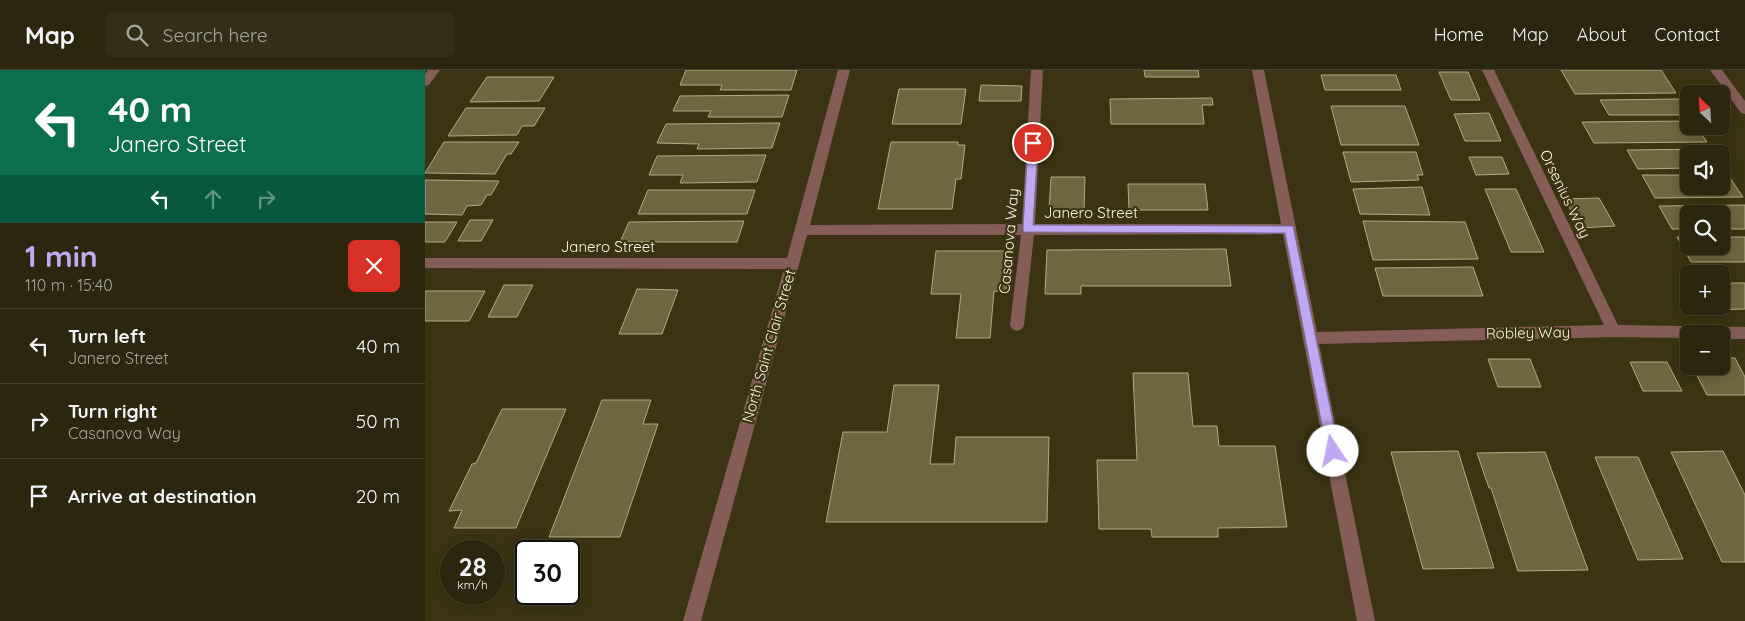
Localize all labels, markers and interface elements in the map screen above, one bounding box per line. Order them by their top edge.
search box [105,12,455,57]
text: Map [25,20,75,50]
icon: search [123,21,151,49]
text: Search here [163,23,268,47]
text: Home [1434,23,1484,46]
text: Map [1512,23,1549,46]
text: About [1577,23,1627,46]
text: Contact [1655,23,1720,46]
north arrow [1680,85,1730,135]
map controls [1680,85,1730,375]
text: 40 m [108,87,192,131]
icon: left [25,90,90,155]
pin [1012,122,1054,164]
icon: arrive [1019,129,1047,157]
text: Janero Street [108,130,246,158]
button: sound [1680,145,1730,195]
street label: Orsenius Way [1536,146,1595,241]
icon: left [146,185,174,213]
icon: ahead [199,185,227,213]
icon: right [252,185,280,213]
street label: Casanova Way [994,187,1023,295]
street label: Janero Street [1044,203,1138,222]
button: search [1680,205,1730,255]
text: 1 min [25,237,98,275]
street label: Janero Street [561,237,655,256]
button: close [348,240,400,292]
button: + [1680,265,1730,315]
street label: North Saint Clair Street [738,267,799,425]
text: 110 m · 15:40 [25,275,113,295]
street label: Robley Way [1486,322,1570,343]
text: Turn left [68,324,146,348]
button: − [1680,325,1730,375]
icon: left [25,332,53,360]
text: 40 m [356,334,400,358]
text: Janero Street [68,348,169,368]
text: Turn right [68,399,157,423]
icon: right [25,407,53,435]
text: 50 m [356,409,400,433]
text: Casanova Way [68,423,181,443]
position arrow [1306,424,1358,476]
icon: arrive [25,482,53,510]
text: Arrive at destination [68,484,257,508]
text: 20 m [356,484,400,508]
speed limit sign: 30 [515,540,580,605]
text: 28 [459,551,486,582]
text: km/h [457,577,488,592]

